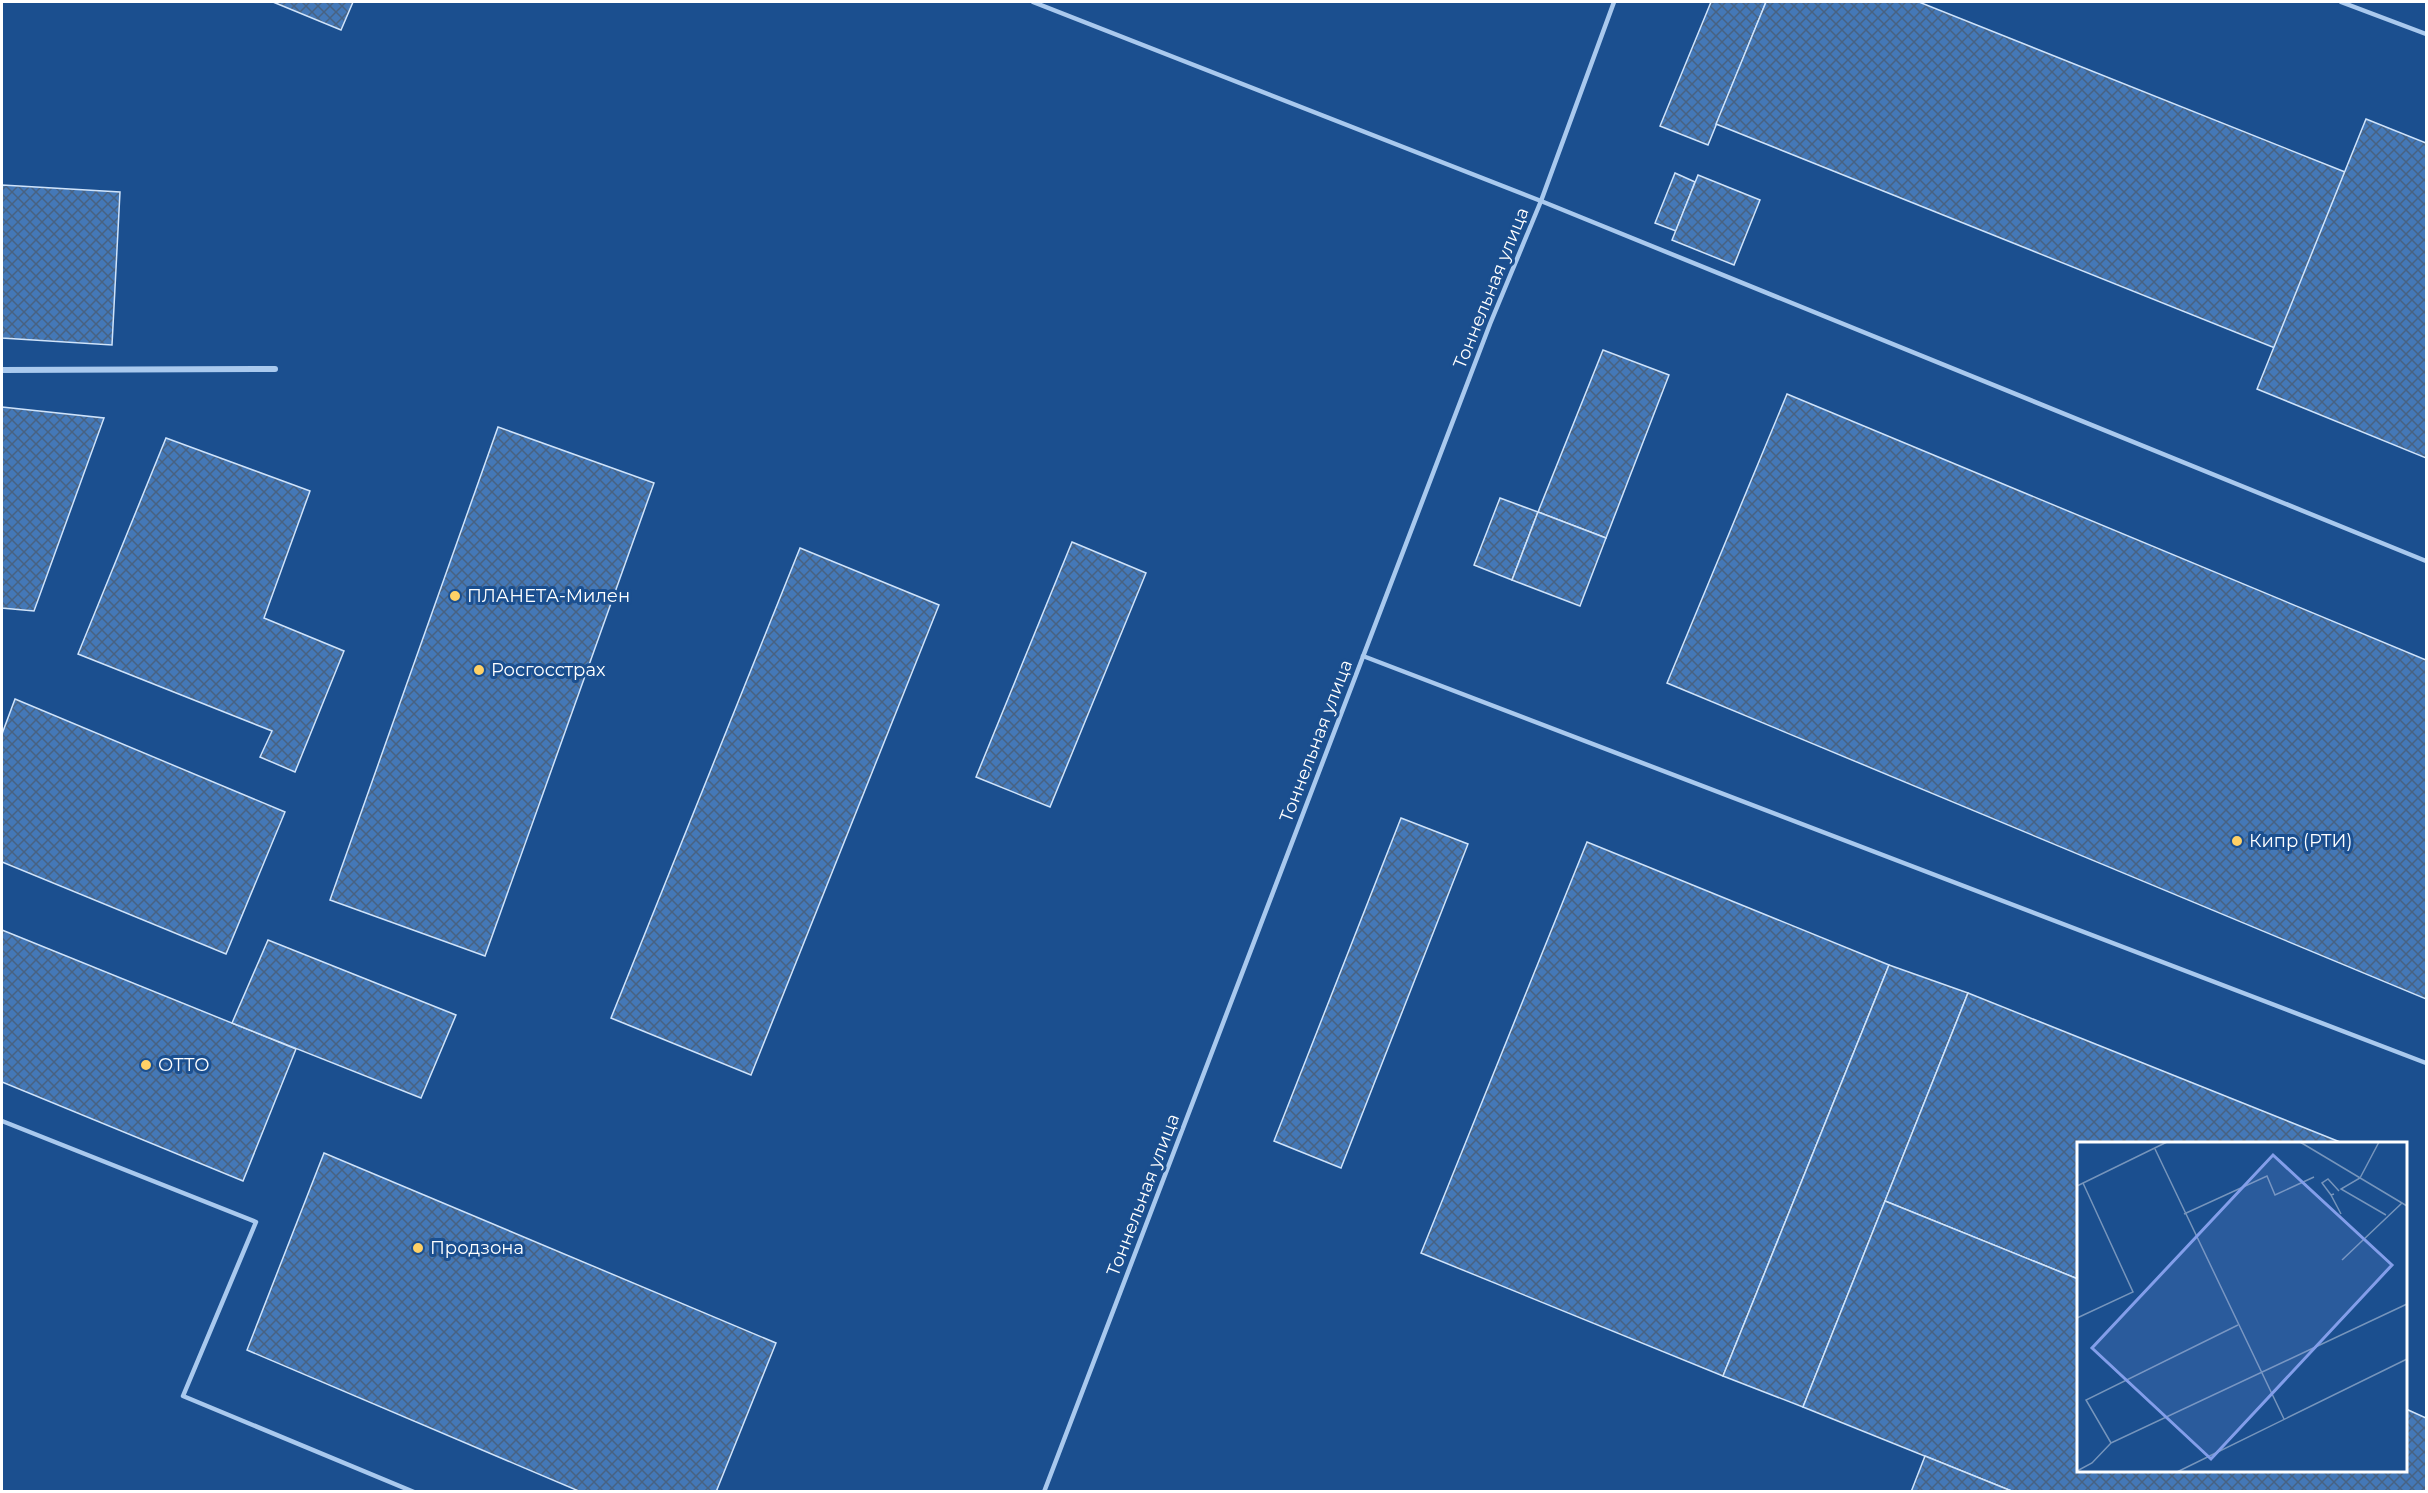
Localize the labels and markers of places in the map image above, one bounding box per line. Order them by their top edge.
place label: ПЛАНЕТА-Милен [467,585,630,607]
marker: ПЛАНЕТА-Милен [448,589,462,603]
place label: Росгосстрах [491,659,606,681]
marker: Росгосстрах [472,663,486,677]
place label: Кипр (РТИ) [2249,830,2352,852]
marker: Кипр (РТИ) [2230,834,2244,848]
place label: ОТТО [158,1054,210,1076]
marker: ОТТО [139,1058,153,1072]
place label: Продзона [430,1237,524,1259]
marker: Продзона [411,1241,425,1255]

